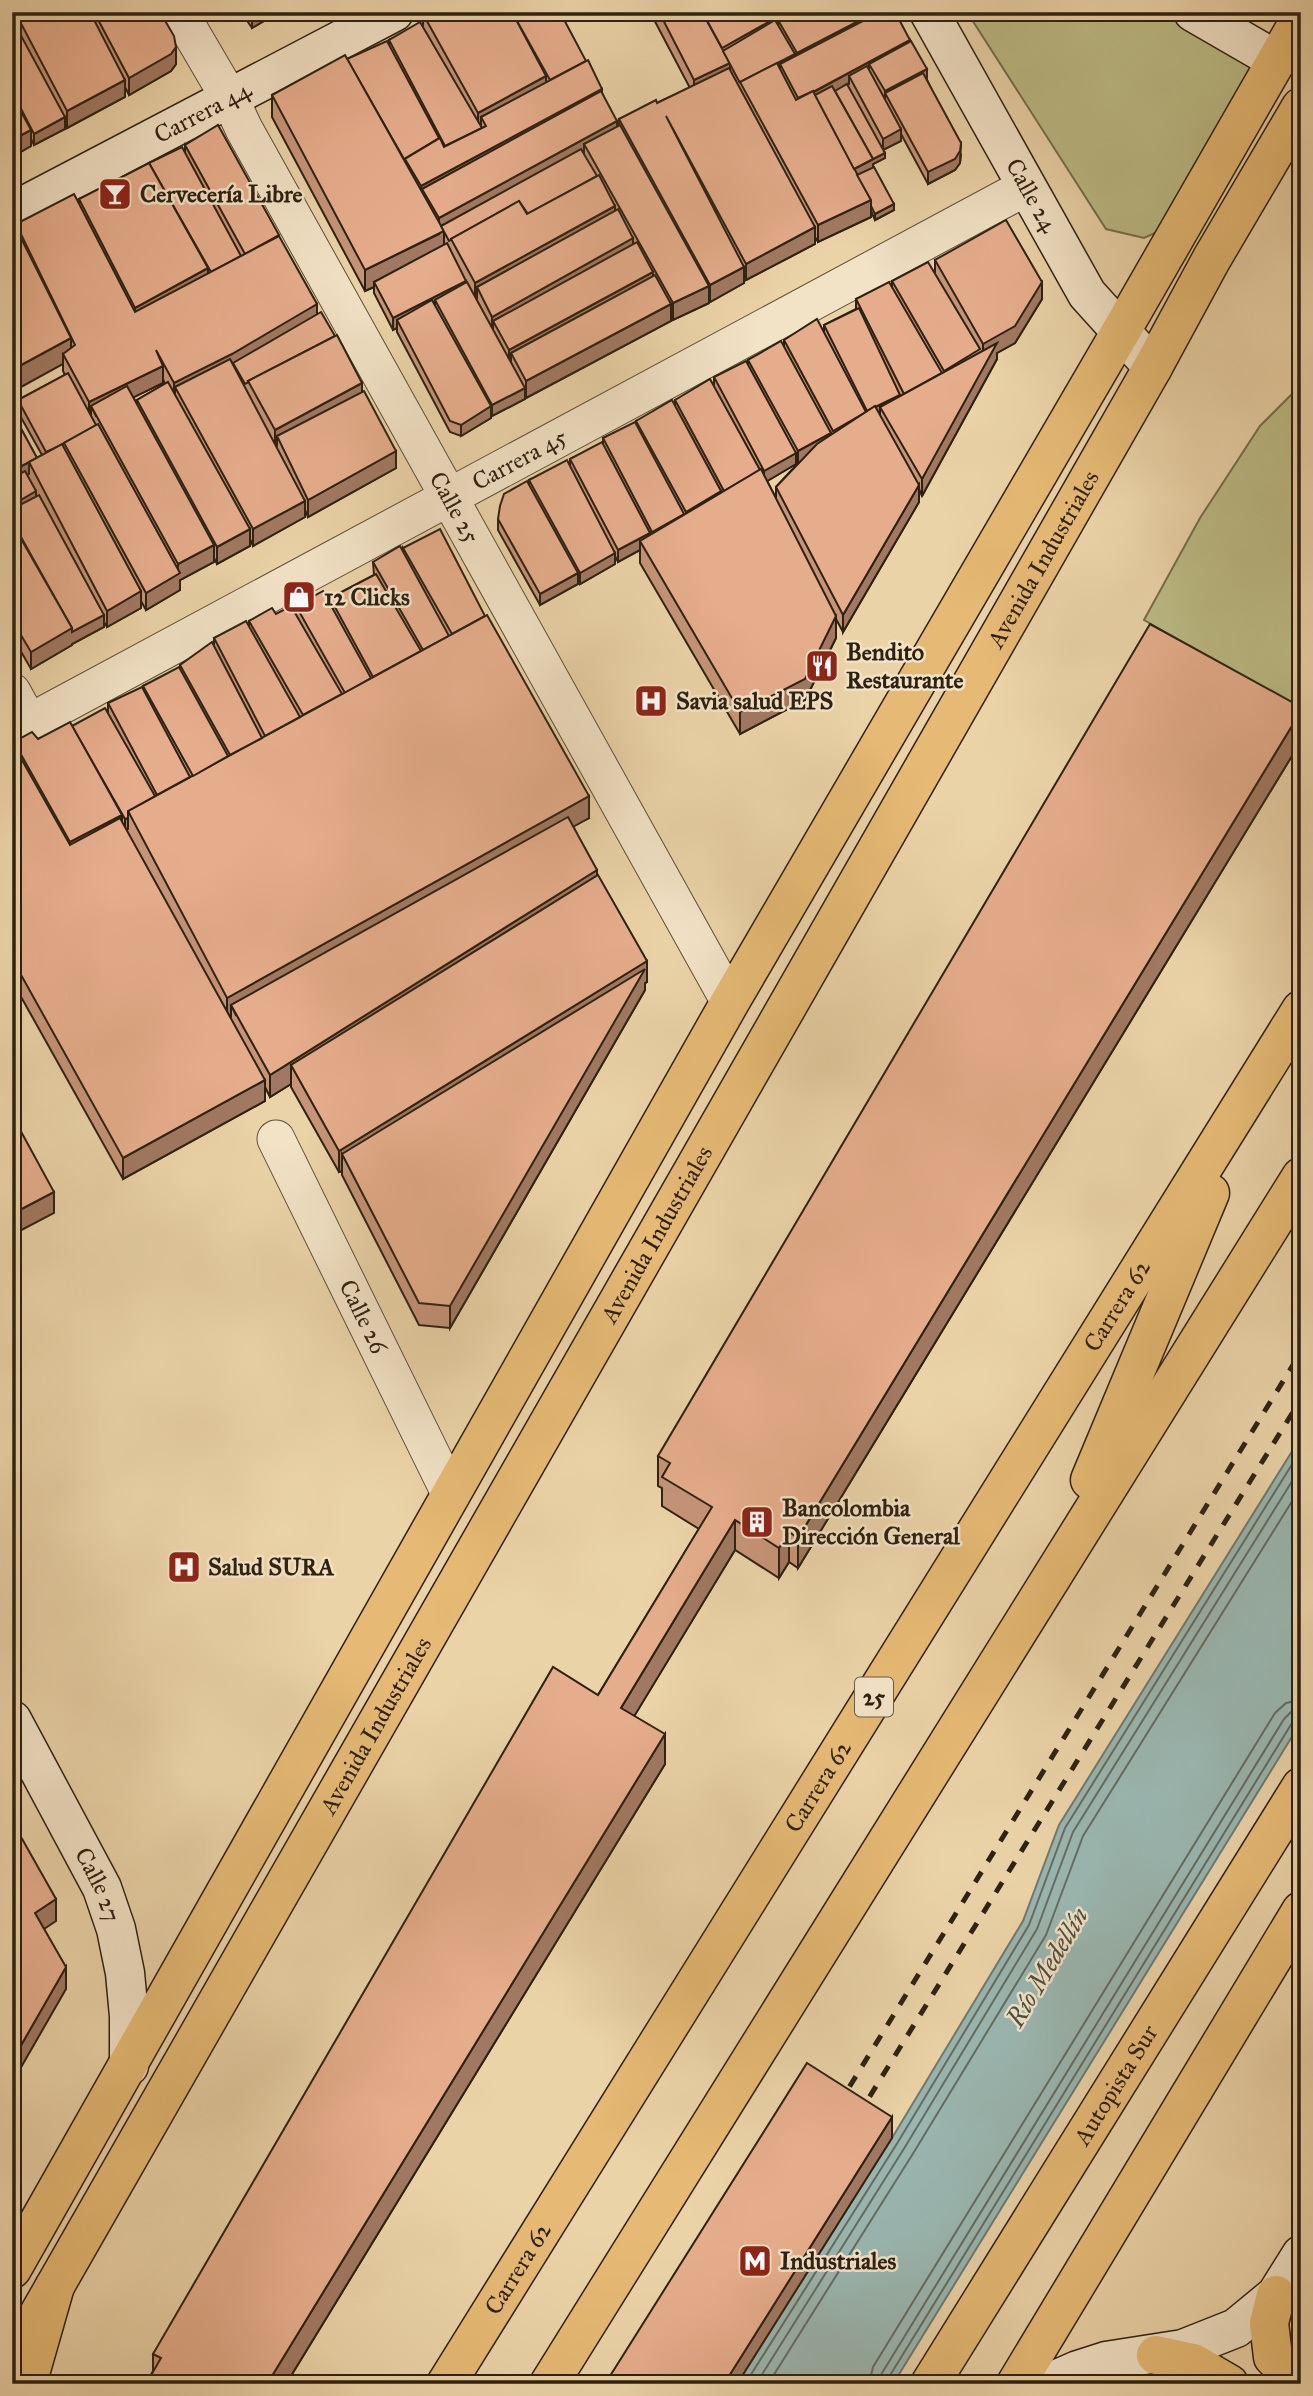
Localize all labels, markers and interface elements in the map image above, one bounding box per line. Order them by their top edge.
street label: Carrera 44 [149,74,257,150]
street label: Calle 24 [999,153,1065,238]
bar icon: Cervecería Libre [96,175,134,213]
place label: Cervecería Libre [140,179,303,209]
street label: Carrera 45 [467,422,572,497]
street label: Avenida Industriales [980,465,1106,654]
street label: Calle 25 [423,466,487,548]
shop icon: 12 Clicks [280,578,318,616]
place label: 12 Clicks [324,582,410,612]
place label: Bendito Restaurante [846,637,963,695]
restaurant icon: Bendito Restaurante [803,647,841,685]
hospital icon: Savia salud EPS [632,682,670,720]
place label: Savia salud EPS [676,686,833,716]
street label: Avenida Industriales [594,1140,719,1329]
street label: Carrera 62 [1077,1254,1157,1357]
street label: Calle 26 [333,1275,394,1359]
place label: Bancolombia Dirección General [782,1493,960,1551]
building icon: Bancolombia Dirección General [738,1503,776,1541]
hospital icon: Salud SURA [165,1548,203,1586]
place label: Salud SURA [208,1552,335,1582]
street label: Avenida Industriales [312,1632,438,1821]
road number: 25 [855,1678,893,1716]
street label: Carrera 62 [778,1735,858,1838]
street label: Calle 27 [68,1842,127,1926]
water label: Río Medellín [998,1901,1095,2033]
street label: Autopista Sur [1067,2019,1165,2152]
street label: Carrera 62 [478,2217,558,2320]
metro station icon: Industriales [736,2242,774,2280]
place label: Industriales [780,2246,896,2276]

